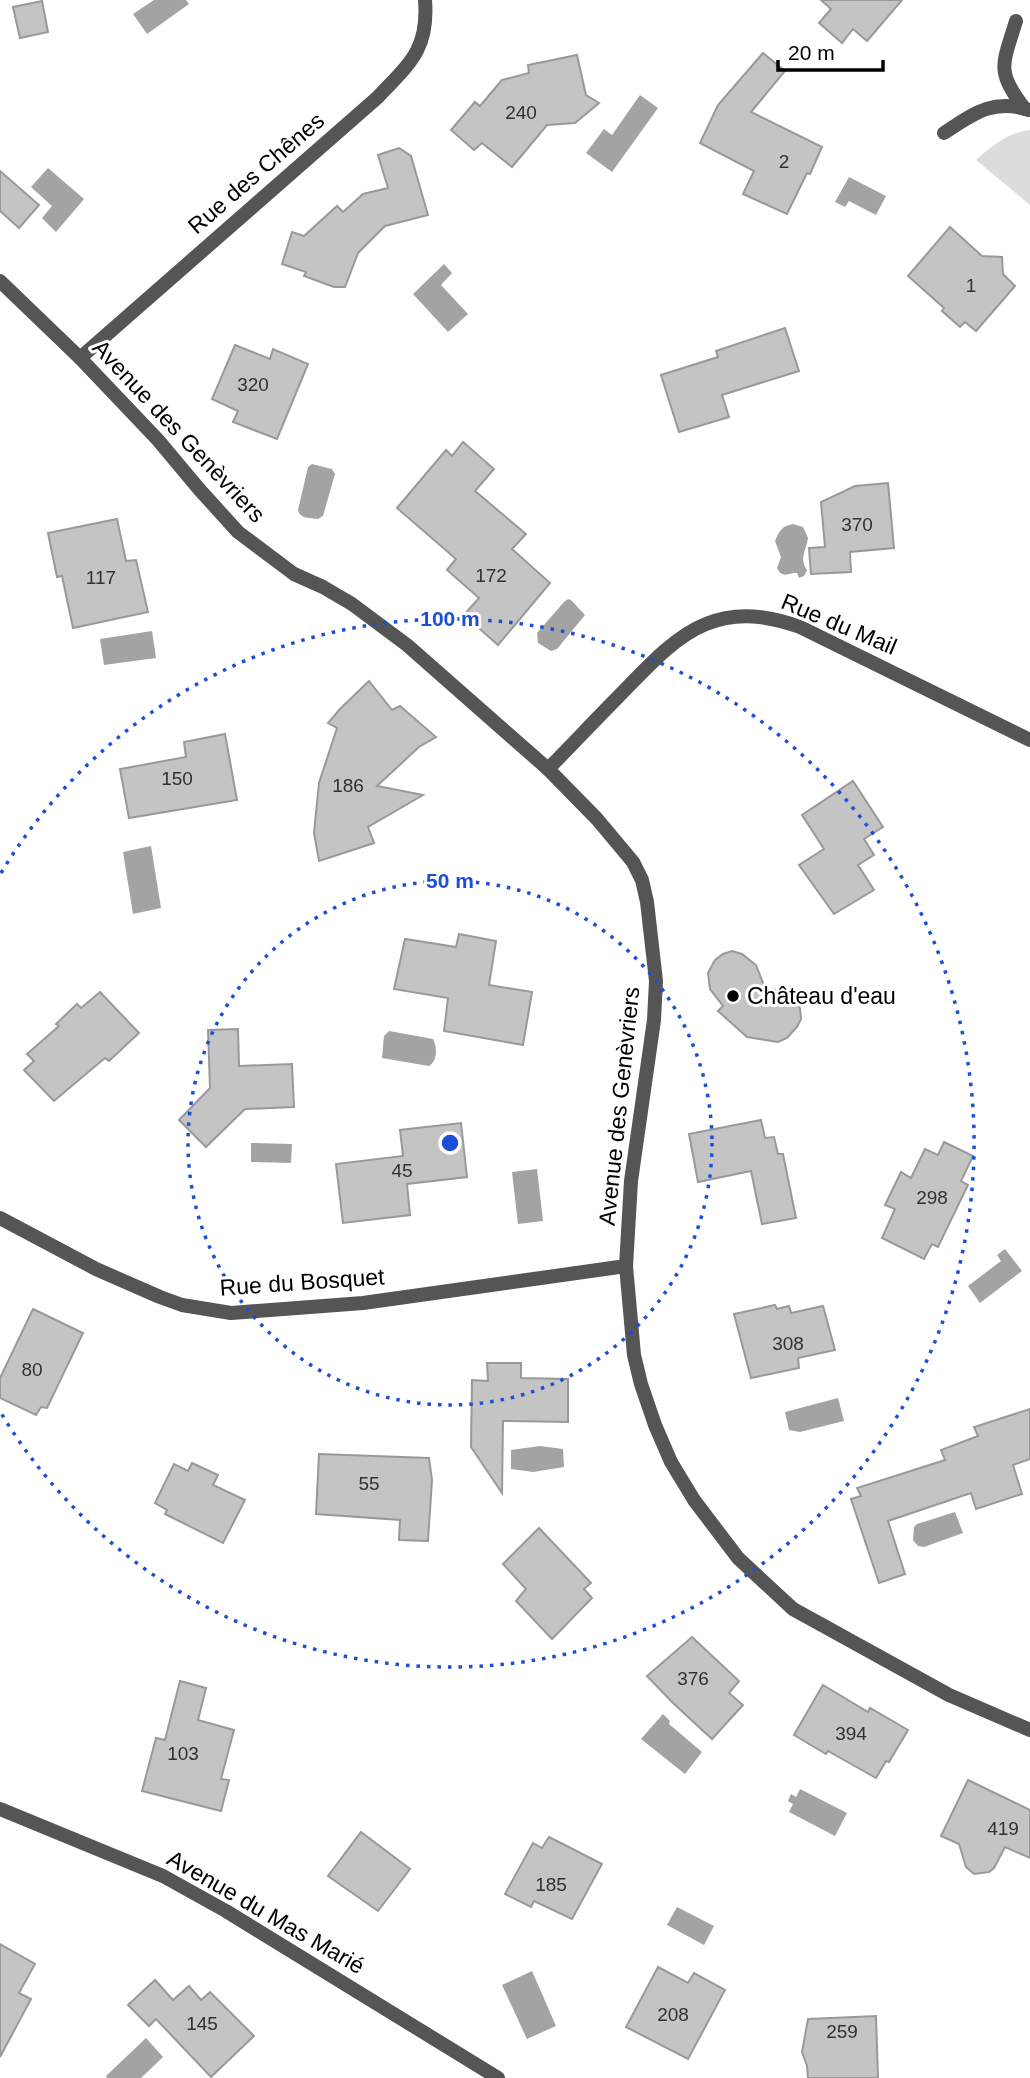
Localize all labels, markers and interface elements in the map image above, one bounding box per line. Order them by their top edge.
scale bar [778,28,883,72]
text: 20 m [788,41,835,64]
house number: 240 [505,102,537,123]
street label: Rue des Chênes [183,107,329,239]
house number: 2 [779,151,789,172]
house number: 1 [966,275,976,296]
street label: Avenue des Genèvriers [88,334,270,528]
house number: 320 [237,374,269,395]
house number: 370 [841,514,873,535]
house number: 172 [475,565,507,586]
house number: 117 [86,567,116,588]
street label: Rue du Mail [777,588,901,660]
text: 100 m [420,607,480,630]
house number: 150 [161,768,193,789]
house number: 186 [332,775,364,796]
text: 50 m [426,869,474,892]
place label: Château d'eau [747,983,896,1009]
street label: Avenue des Genèvriers [594,985,644,1227]
marker: Château d'eau [725,988,741,1004]
centre of rings [438,1131,462,1155]
house number: 45 [391,1160,413,1181]
house number: 298 [916,1187,948,1208]
street label: Rue du Bosquet [219,1263,386,1301]
house number: 308 [772,1333,804,1354]
house number: 80 [21,1359,43,1380]
house number: 55 [358,1473,380,1494]
house number: 376 [677,1668,709,1689]
house number: 394 [835,1723,867,1744]
house number: 103 [167,1743,199,1764]
house number: 419 [987,1818,1019,1839]
street label: Avenue du Mas Marié [163,1845,369,1979]
house number: 185 [535,1874,567,1895]
house number: 208 [657,2004,689,2025]
house number: 145 [186,2013,218,2034]
house number: 259 [826,2021,858,2042]

